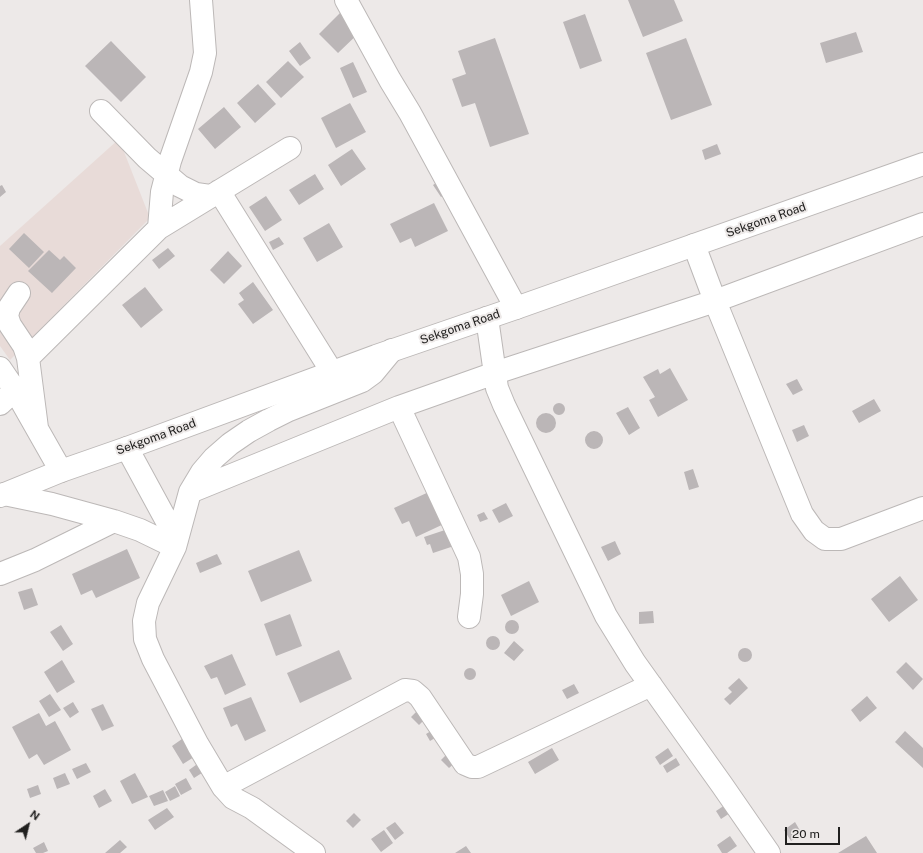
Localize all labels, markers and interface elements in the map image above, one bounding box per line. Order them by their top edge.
street label: Sekgoma Road [724,200,808,240]
street label: Sekgoma Road [418,307,502,347]
street label: Sekgoma Road [114,416,198,458]
north arrow [8,805,48,845]
text: N [28,808,42,823]
scale bar [787,819,842,845]
text: 20 m [792,827,820,841]

